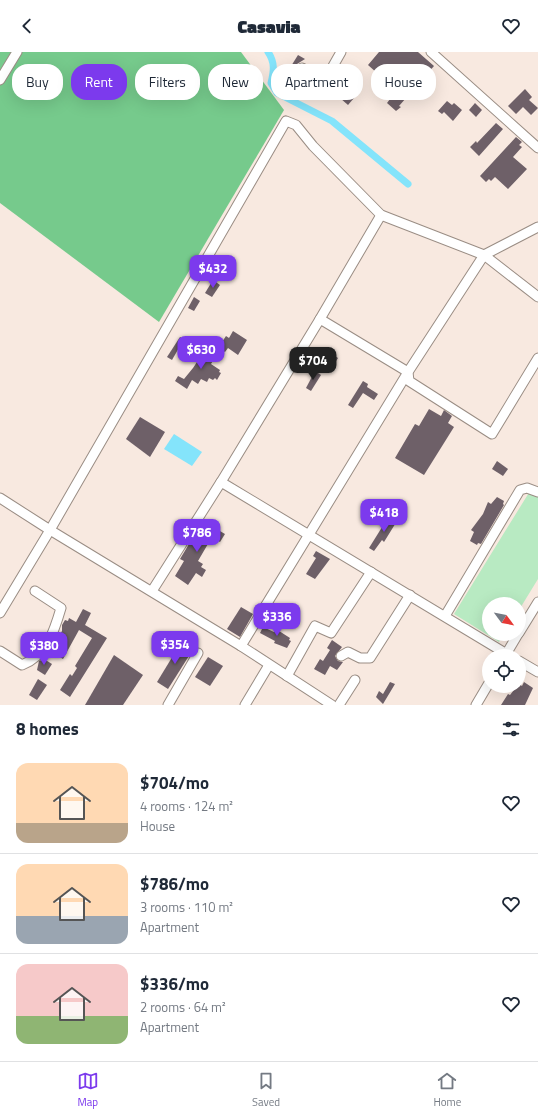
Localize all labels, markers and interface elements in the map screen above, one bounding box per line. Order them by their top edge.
text: Casavia [237,13,301,40]
icon: back [16,15,38,37]
icon: heart [500,15,522,37]
chip: Buy [12,64,63,100]
chip: Rent [71,64,127,100]
chip: Filters [135,64,200,100]
chip: New [208,64,263,100]
chip: Apartment [271,64,363,100]
chip: House [371,64,436,100]
pin: $432 [189,255,237,289]
text: $432 [198,258,228,278]
pin: $630 [177,336,225,370]
text: $630 [186,339,216,359]
pin: $704 [289,347,337,381]
text: $704 [298,350,328,370]
pin: $418 [360,499,408,533]
text: $418 [369,502,399,522]
pin: $786 [173,519,221,553]
text: $786 [182,522,212,542]
north arrow [482,597,526,641]
map controls [482,597,526,693]
pin: $336 [253,603,301,637]
text: $336 [262,606,292,626]
pin: $354 [151,631,199,665]
pin: $380 [20,632,68,666]
text: $354 [160,634,190,654]
text: $380 [29,635,59,655]
button: locate [482,649,526,693]
text: 8 homes [16,716,79,742]
icon: filters [500,718,522,740]
text: $704/mo [140,770,209,796]
icon: home [48,779,96,827]
icon: heart [500,792,522,814]
text: 4 rooms · 124 m² [140,796,233,816]
text: House [140,816,175,836]
text: $786/mo [140,871,209,897]
icon: home [48,880,96,928]
icon: heart [500,893,522,915]
text: 3 rooms · 110 m² [140,897,233,917]
text: Apartment [140,917,199,937]
text: $336/mo [140,971,209,997]
icon: home [48,980,96,1028]
icon: heart [500,993,522,1015]
text: 2 rooms · 64 m² [140,997,226,1017]
text: Apartment [140,1017,199,1037]
tab: Map [77,1070,99,1110]
tab: Saved [252,1070,280,1110]
tab: Home [433,1070,461,1110]

